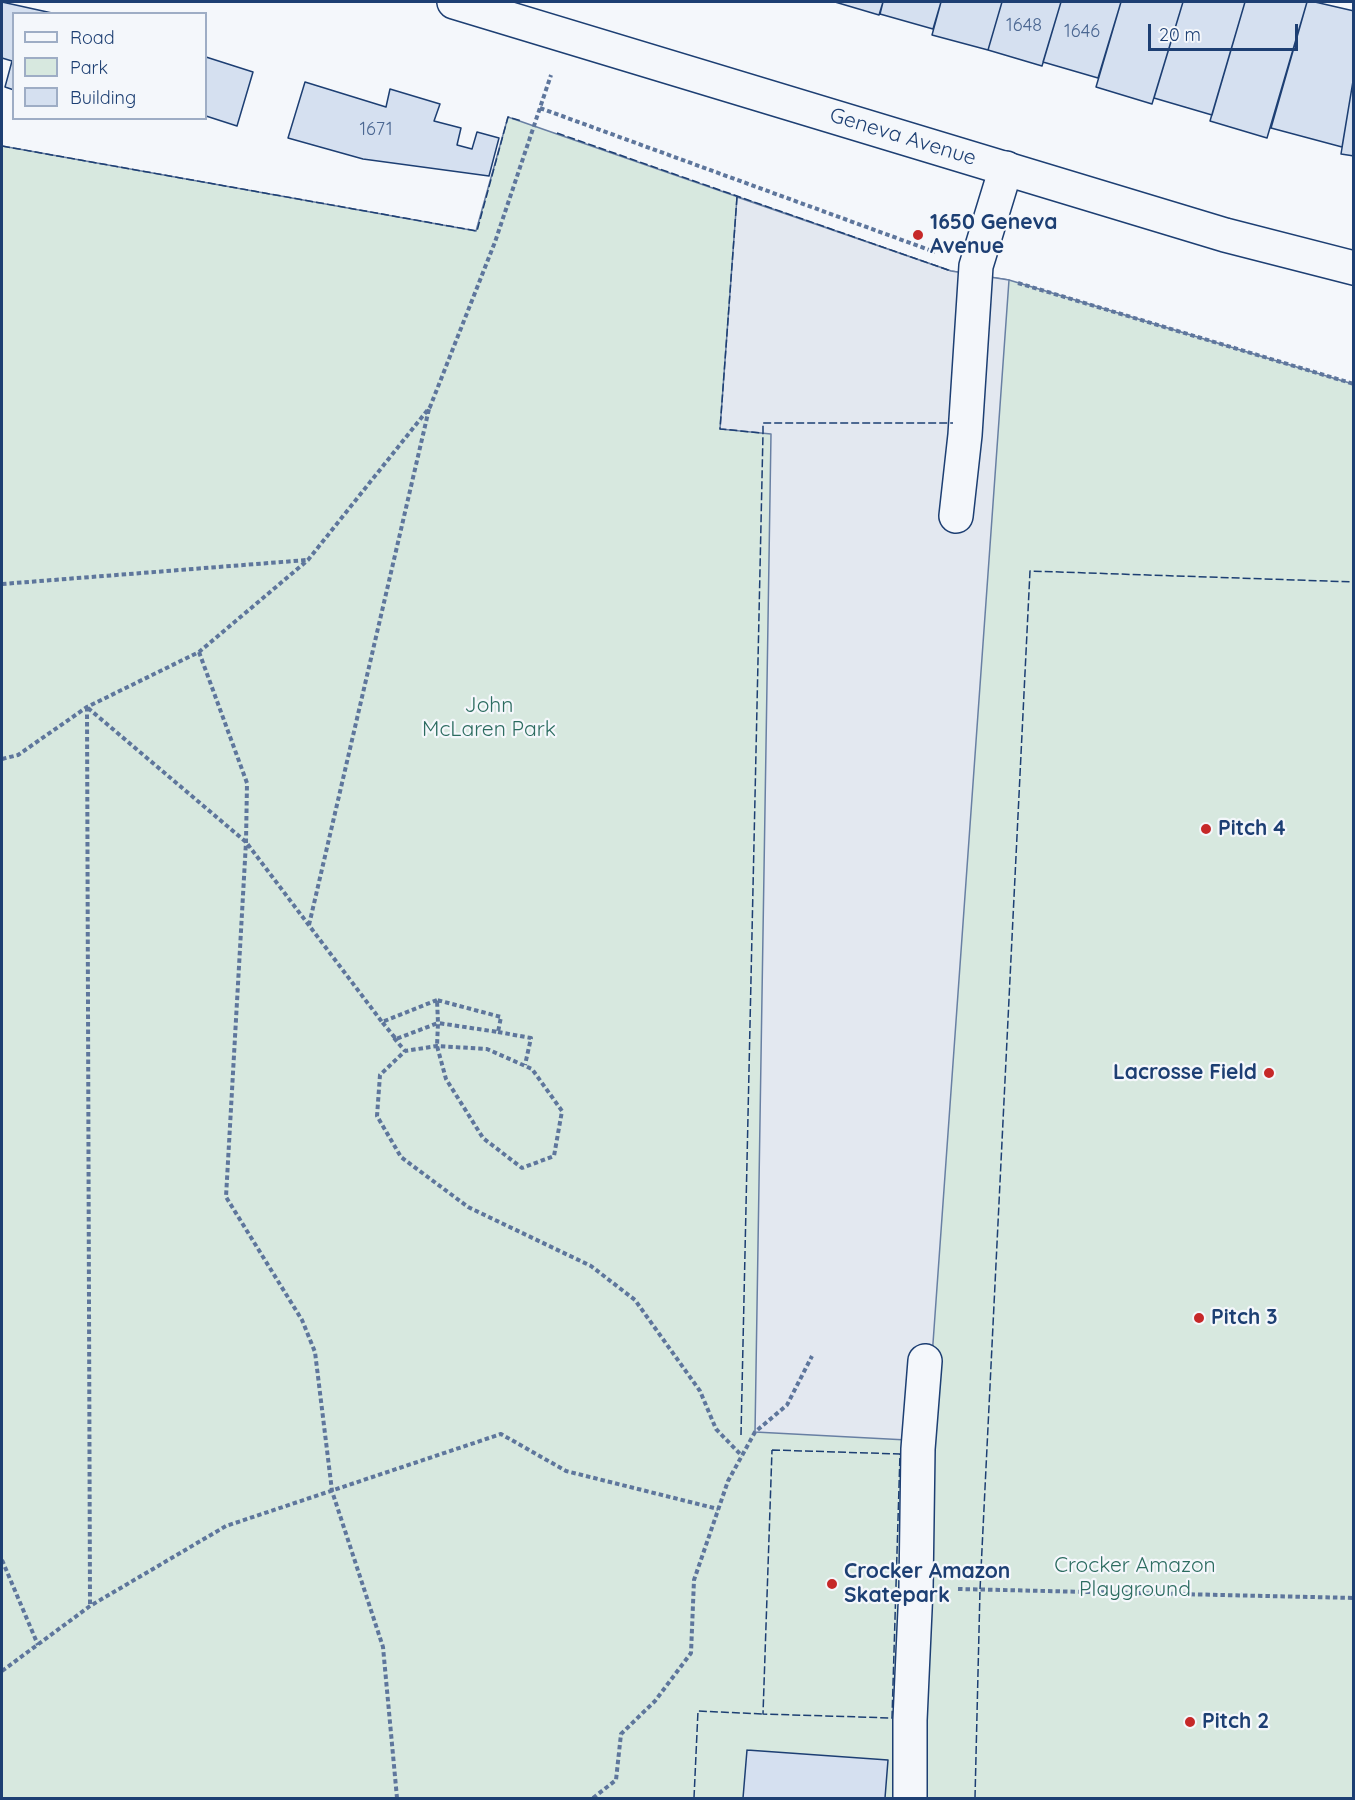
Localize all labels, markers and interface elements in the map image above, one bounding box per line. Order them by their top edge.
legend [12,12,207,120]
scale bar [1151,12,1301,50]
house number: 1648 [1006,15,1042,37]
house number: 1646 [1064,21,1100,43]
text: 20 m [1159,23,1201,46]
text: Road [70,26,115,49]
text: Park [70,56,108,79]
text: Building [70,86,136,109]
street label: Geneva Avenue [827,103,979,171]
house number: 1671 [359,119,393,141]
place label: 1650 Geneva Avenue [930,210,1057,260]
marker: 1650 Geneva Avenue [911,228,925,242]
park label: John McLaren Park [422,693,556,743]
place label: Pitch 4 [1218,816,1286,842]
marker: Pitch 4 [1199,822,1213,836]
place label: Lacrosse Field [1113,1060,1257,1086]
marker: Lacrosse Field [1262,1066,1276,1080]
place label: Pitch 3 [1211,1305,1277,1331]
marker: Pitch 3 [1192,1311,1206,1325]
park label: Crocker Amazon Playground [1054,1553,1216,1603]
place label: Crocker Amazon Skatepark [844,1559,1010,1609]
marker: Crocker Amazon Skatepark [825,1577,839,1591]
place label: Pitch 2 [1202,1709,1269,1735]
marker: Pitch 2 [1183,1715,1197,1729]

